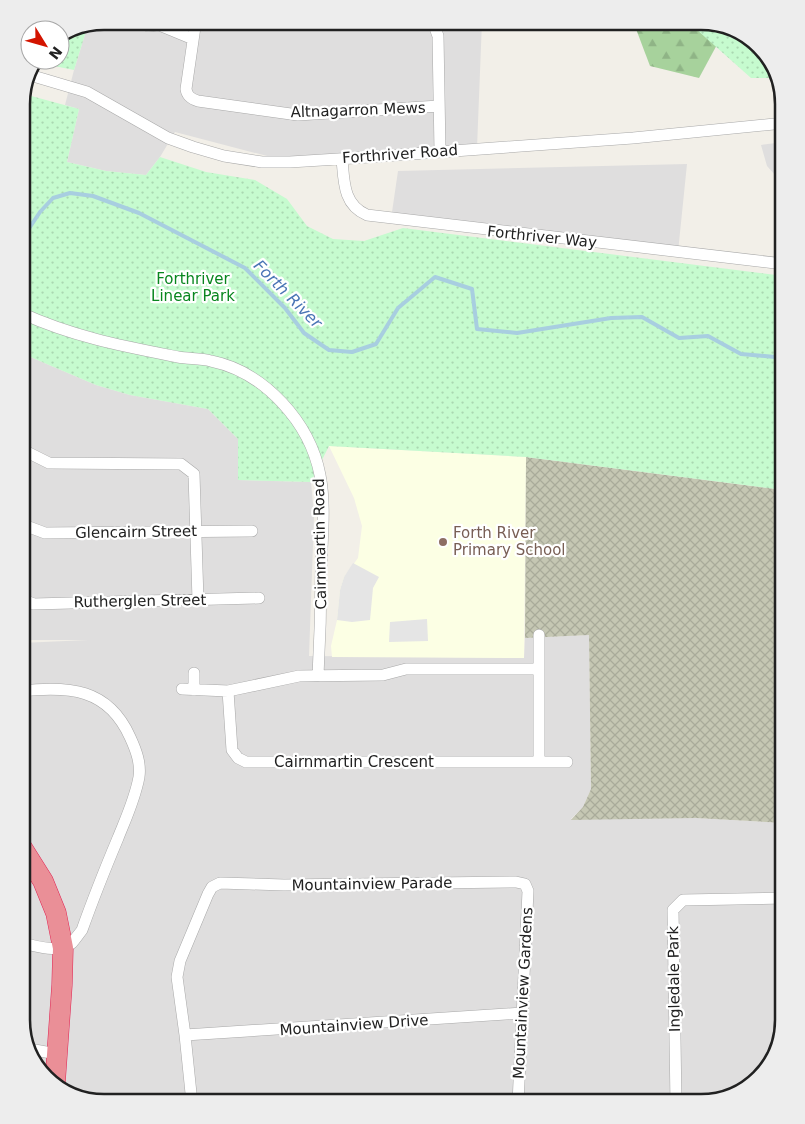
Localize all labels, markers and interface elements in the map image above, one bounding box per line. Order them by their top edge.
north arrow [20,20,70,70]
text: N [45,43,65,62]
street label: Altnagarron Mews [290,99,426,121]
street label: Forthriver Road [342,141,458,167]
street label: Forthriver Way [486,222,598,252]
water label: Forth River [250,256,327,333]
park label: Forthriver Linear Park [151,270,235,305]
street label: Cairnmartin Road [310,478,330,610]
street label: Glencairn Street [75,522,197,542]
place label: Forth River Primary School [453,524,566,559]
marker: Forth River Primary School [437,536,449,548]
street label: Rutherglen Street [74,591,207,611]
street label: Cairnmartin Crescent [274,753,434,771]
street label: Mountainview Parade [291,874,453,894]
street label: Mountainview Gardens [510,906,536,1079]
street label: Ingledale Park [664,925,684,1032]
street label: Mountainview Drive [279,1011,429,1039]

